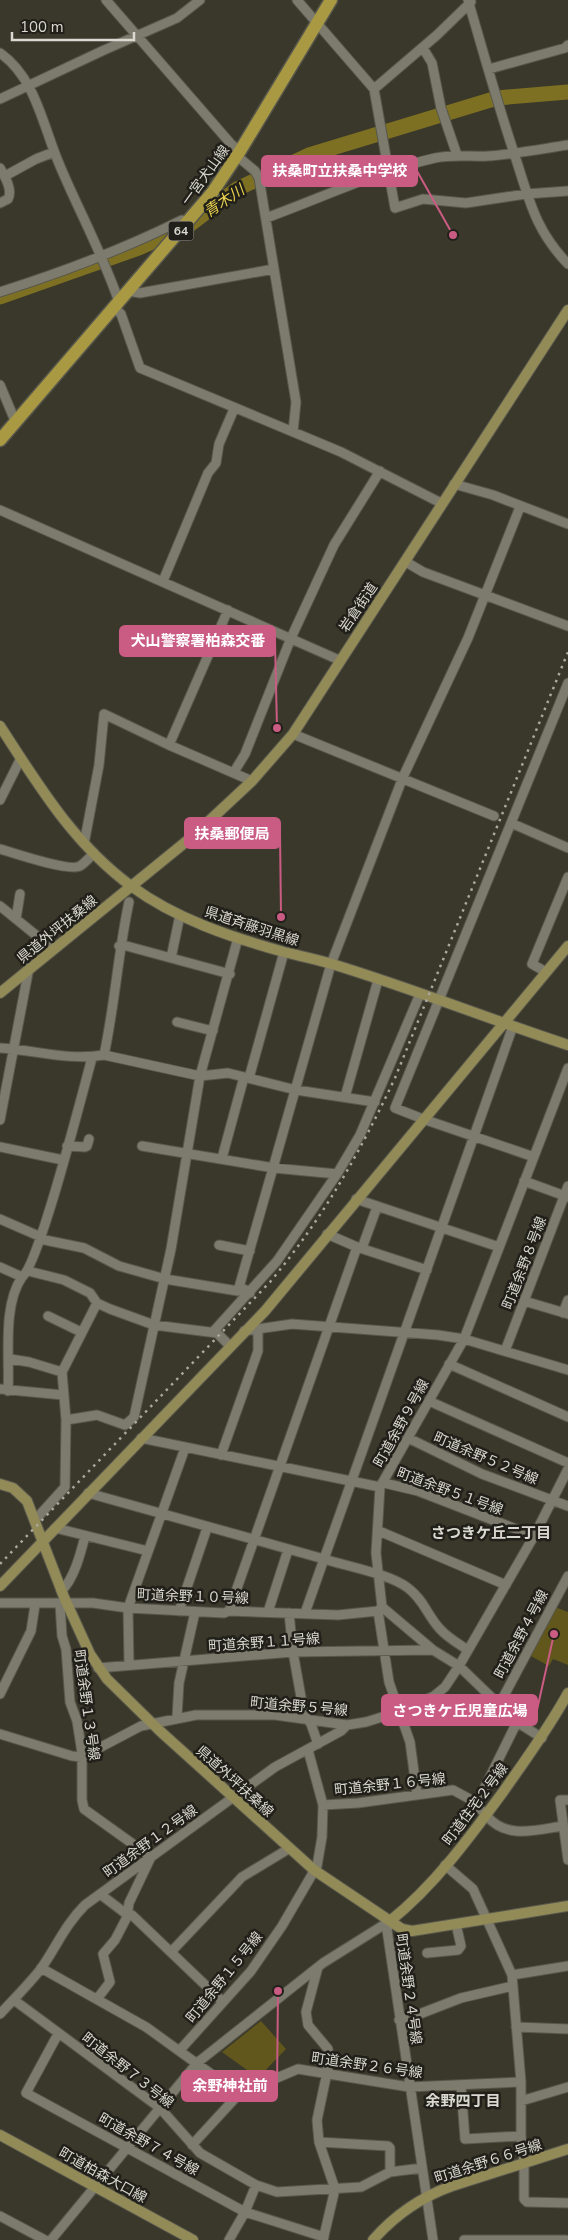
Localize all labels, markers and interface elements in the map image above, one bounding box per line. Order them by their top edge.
scale bar [12,10,135,42]
text: 100 m [20,17,64,37]
street label: 一宮犬山線 [177,141,234,209]
callout: 扶桑町立扶桑中学校 [262,156,417,186]
text: 扶桑町立扶桑中学校 [272,161,408,181]
water label: 青木川 [200,179,250,222]
road number: 64 [168,222,194,240]
street label: 岩倉街道 [335,579,382,636]
callout: 犬山警察署柏森交番 [120,626,275,656]
text: 犬山警察署柏森交番 [130,631,266,651]
callout: 扶桑郵便局 [185,818,280,848]
text: 扶桑郵便局 [194,824,270,844]
street label: 県道外坪扶桑線 [13,891,101,968]
street label: 県道斉藤羽黒線 [202,902,301,951]
street label: 町道余野８号線 [498,1214,551,1312]
street label: 町道余野９号線 [369,1376,434,1471]
street label: 町道余野５２号線 [431,1428,541,1489]
street label: 町道余野５１号線 [394,1463,506,1520]
district label: さつきケ丘二丁目 [431,1523,551,1543]
street label: 町道余野１０号線 [137,1585,249,1608]
street label: 町道余野４号線 [490,1587,553,1682]
street label: 町道余野１１号線 [208,1629,321,1656]
street label: 町道余野１３号線 [69,1648,104,1762]
street label: 町道余野５号線 [249,1693,349,1720]
callout: さつきケ丘児童広場 [382,1695,537,1725]
text: さつきケ丘児童広場 [392,1701,528,1721]
street label: 県道外坪扶桑線 [192,1742,277,1821]
street label: 町道住宅２号線 [438,1759,512,1849]
street label: 町道余野１６号線 [333,1769,447,1800]
street label: 町道余野１２号線 [99,1801,201,1882]
street label: 町道余野１５号線 [182,1928,267,2027]
street label: 町道余野２４号線 [391,1932,426,2046]
street label: 町道余野７３号線 [78,2028,178,2112]
street label: 町道余野２６号線 [310,2048,424,2083]
callout: 余野神社前 [182,2071,277,2101]
text: 余野神社前 [192,2076,268,2096]
district label: 余野四丁目 [425,2091,501,2111]
street label: 町道余野７４号線 [95,2109,202,2180]
street label: 町道余野６６号線 [432,2135,544,2188]
street label: 町道柏森大口線 [55,2143,150,2208]

